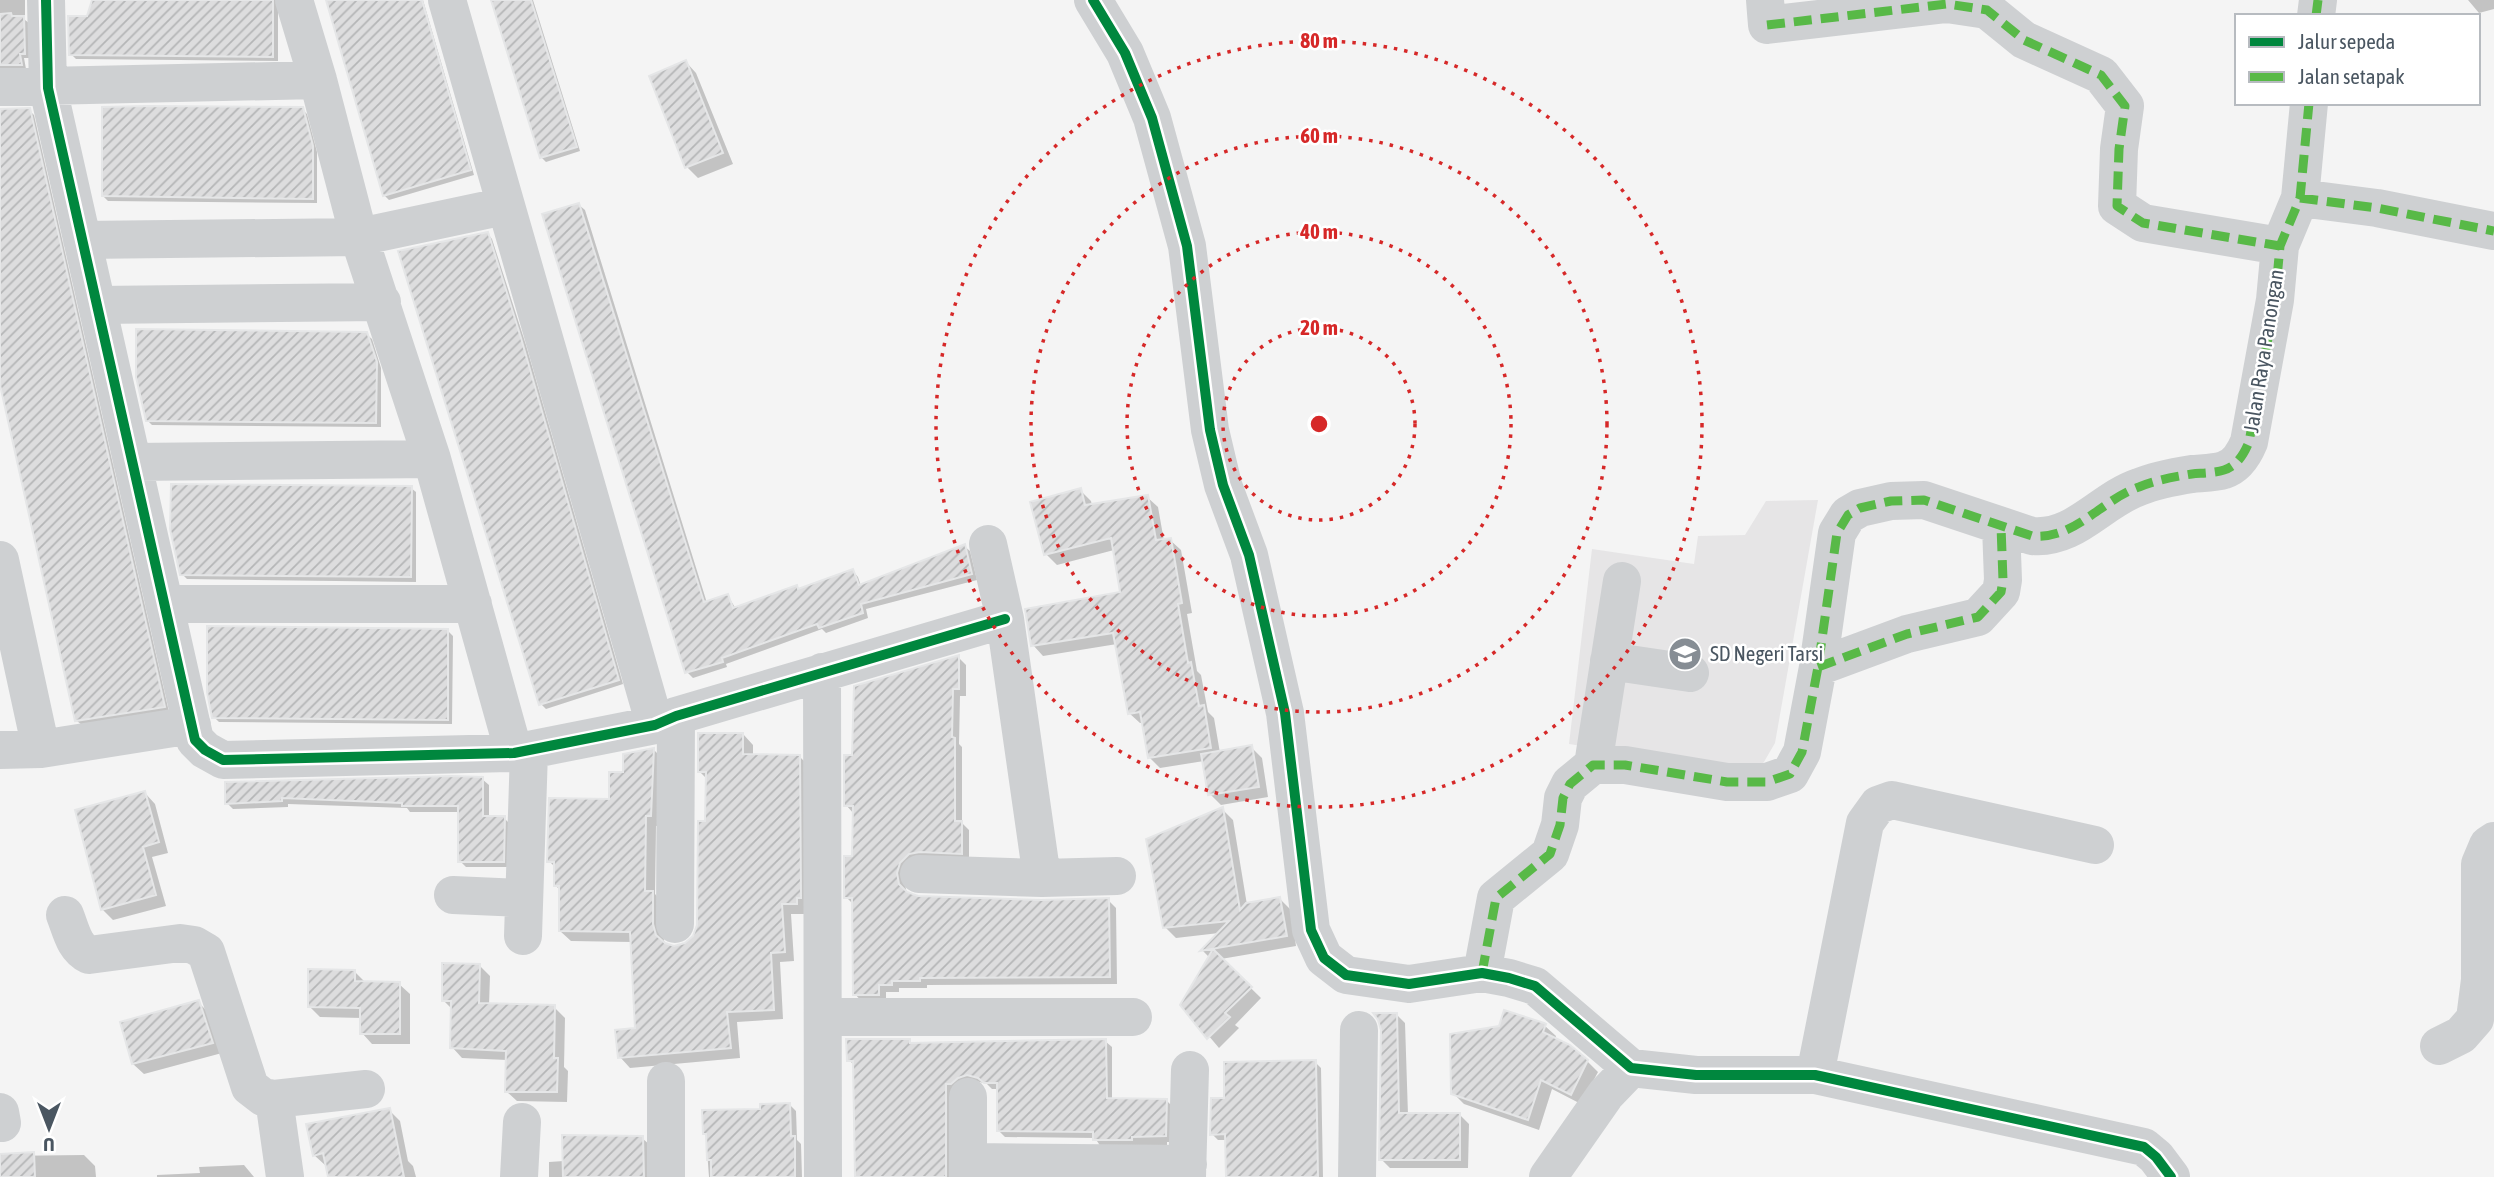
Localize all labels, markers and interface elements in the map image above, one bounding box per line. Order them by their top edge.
legend [2235,14,2480,105]
text: 80 m [1300,28,1338,52]
text: Jalur sepeda [2298,29,2395,53]
text: Jalan setapak [2298,64,2405,88]
text: 60 m [1300,123,1338,147]
text: 40 m [1299,219,1338,243]
street label: Jalan Raya Panongan [2238,268,2288,434]
text: 20 m [1300,315,1338,339]
centre of rings [1307,412,1331,436]
school or university icon: SD Negeri Tarsi [1666,635,1704,673]
place label: SD Negeri Tarsi [1710,641,1823,665]
north arrow [14,1093,84,1163]
text: U [43,1134,55,1156]

